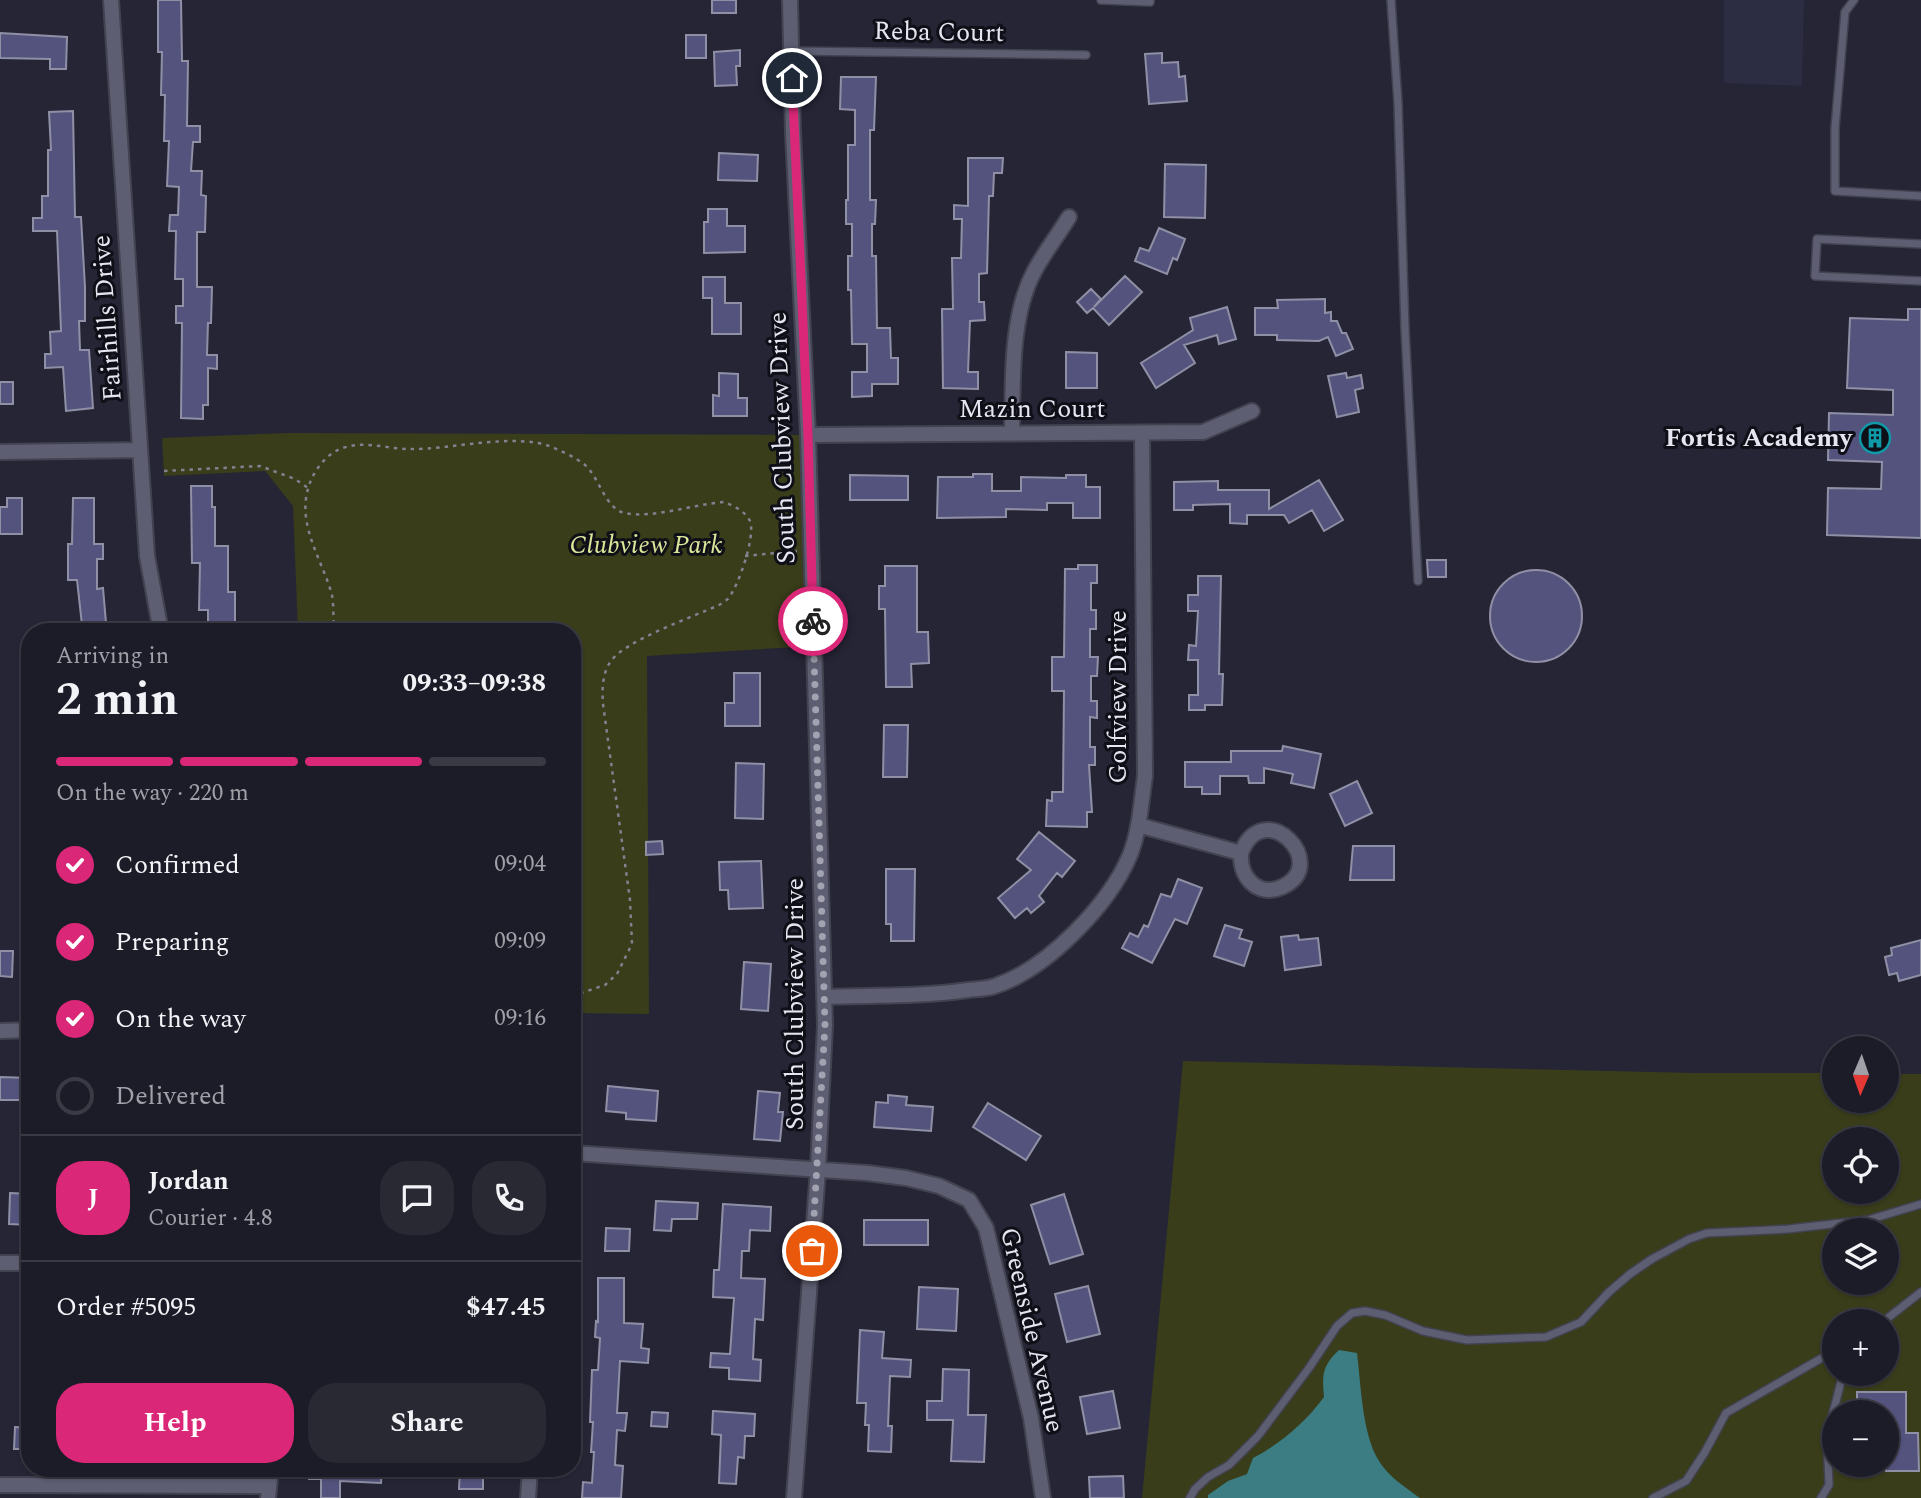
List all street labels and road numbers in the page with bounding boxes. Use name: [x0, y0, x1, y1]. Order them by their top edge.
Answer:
street label: Reba Court: [873, 11, 1005, 53]
street label: Fairhills Drive: [81, 234, 133, 402]
street label: South Clubview Drive: [758, 311, 806, 565]
street label: Mazin Court: [959, 389, 1105, 429]
street label: Golfview Drive: [1098, 610, 1138, 784]
street label: South Clubview Drive: [775, 878, 815, 1130]
street label: Greenside Avenue: [989, 1223, 1075, 1437]

